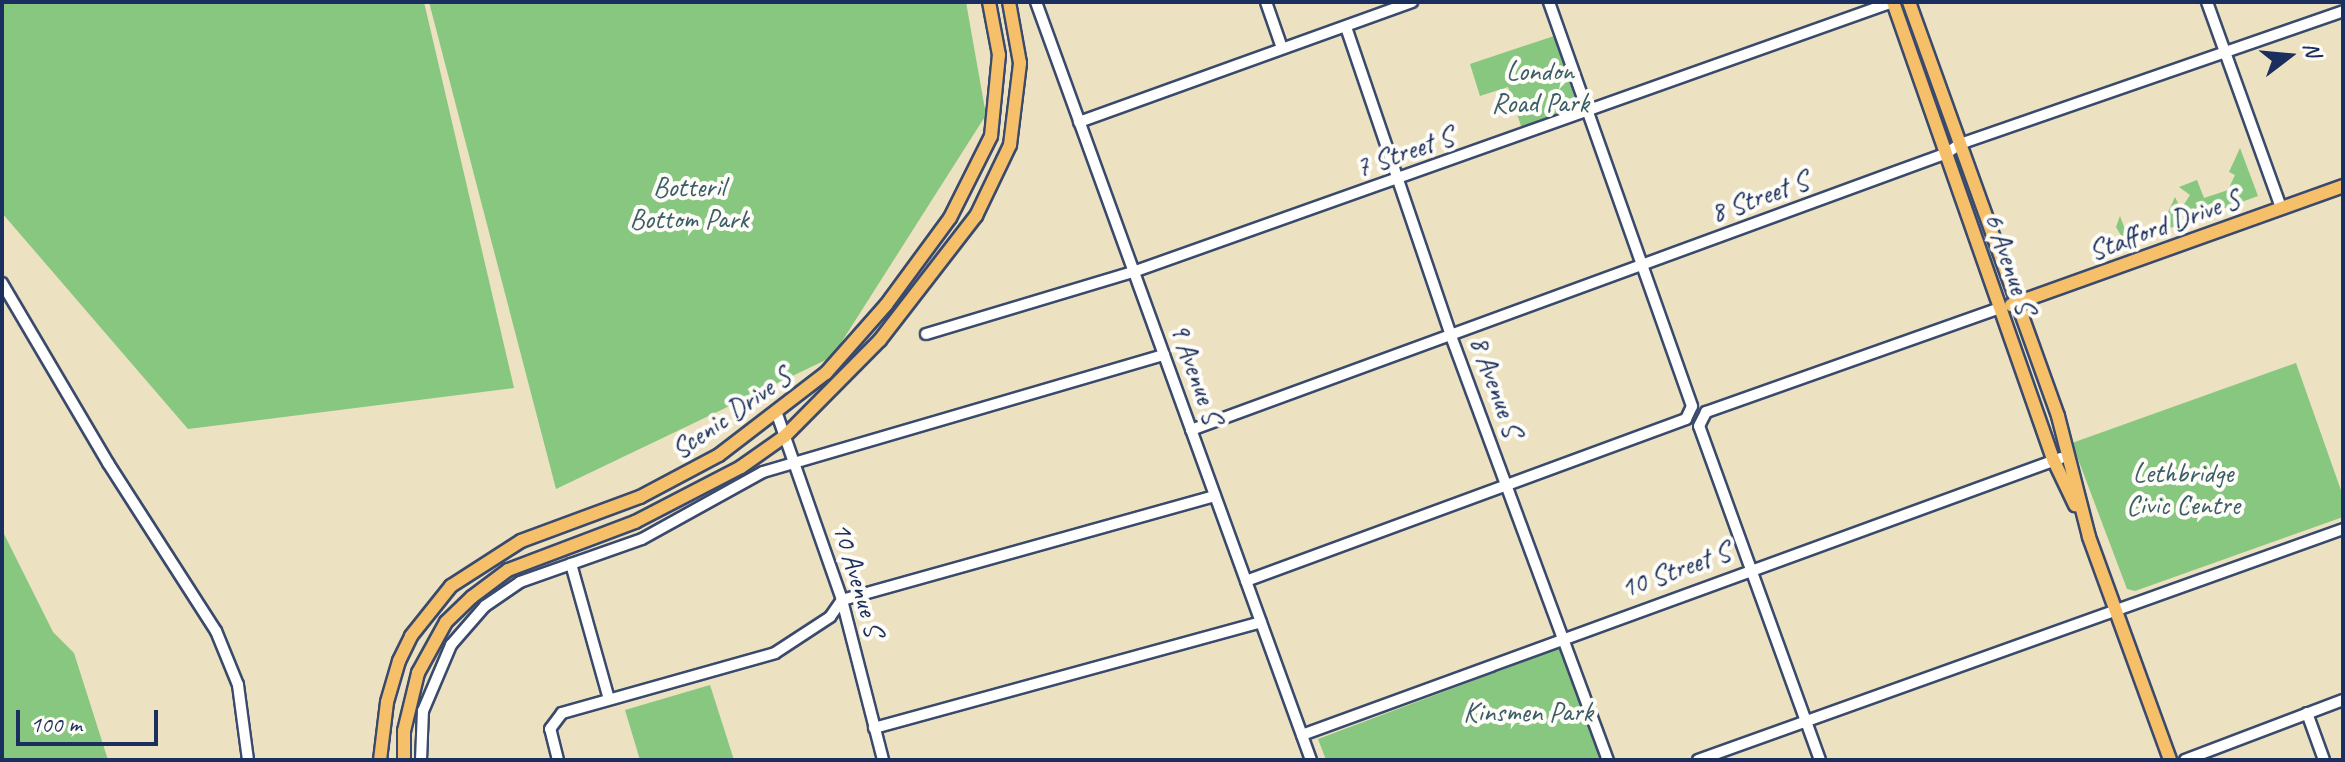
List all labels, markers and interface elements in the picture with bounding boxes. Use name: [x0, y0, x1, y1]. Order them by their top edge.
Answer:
north arrow: [2249, 16, 2329, 96]
text: N: [2297, 39, 2327, 60]
park label: London Road Park: [1491, 54, 1589, 120]
street label: 7 Street S: [1351, 120, 1457, 184]
street label: 8 Street S: [1706, 164, 1812, 230]
park label: Botteril Bottom Park: [629, 170, 749, 236]
street label: Stafford Drive S: [2084, 182, 2244, 268]
street label: 6 Avenue S: [1977, 208, 2043, 318]
street label: 9 Avenue S: [1162, 318, 1230, 428]
street label: 8 Avenue S: [1462, 331, 1530, 441]
street label: Scenic Drive S: [665, 360, 797, 466]
park label: Lethbridge Civic Centre: [2126, 456, 2240, 522]
street label: 10 Avenue S: [825, 518, 891, 640]
street label: 10 Street S: [1616, 535, 1734, 605]
scale bar: [20, 694, 162, 744]
park label: Kinsmen Park: [1463, 695, 1593, 729]
text: 100 m: [30, 709, 82, 739]

